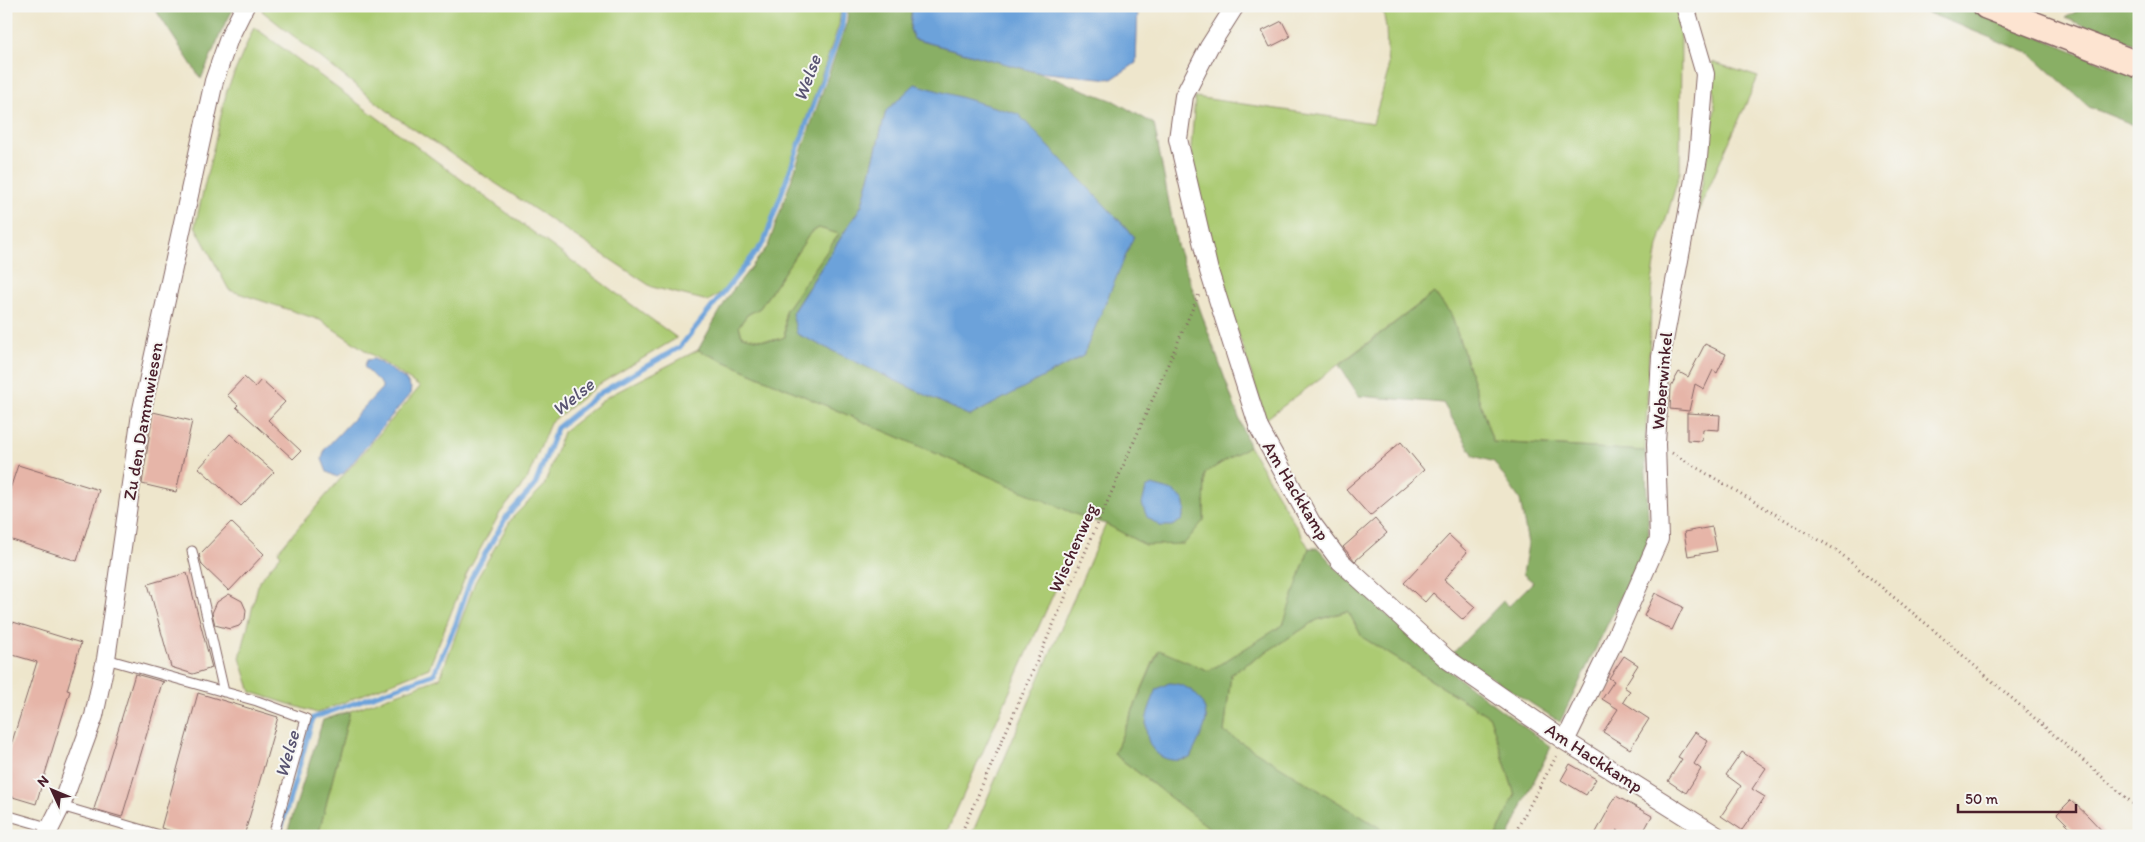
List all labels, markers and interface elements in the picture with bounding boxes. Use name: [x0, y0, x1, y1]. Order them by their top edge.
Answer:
water label: Welse: [788, 51, 826, 104]
street label: Weberwinkel: [1647, 331, 1677, 431]
street label: Zu den Dammwiesen: [118, 340, 168, 502]
water label: Welse: [547, 373, 599, 421]
street label: Am Hackkamp: [1258, 437, 1334, 545]
street label: Wischenweg: [1044, 500, 1103, 596]
street label: Am Hackkamp: [1541, 718, 1647, 798]
water label: Welse: [269, 727, 305, 780]
north arrow: [28, 764, 78, 814]
text: N: [34, 772, 52, 791]
scale bar: [1958, 782, 2075, 814]
text: 50 m: [1965, 790, 1998, 808]

